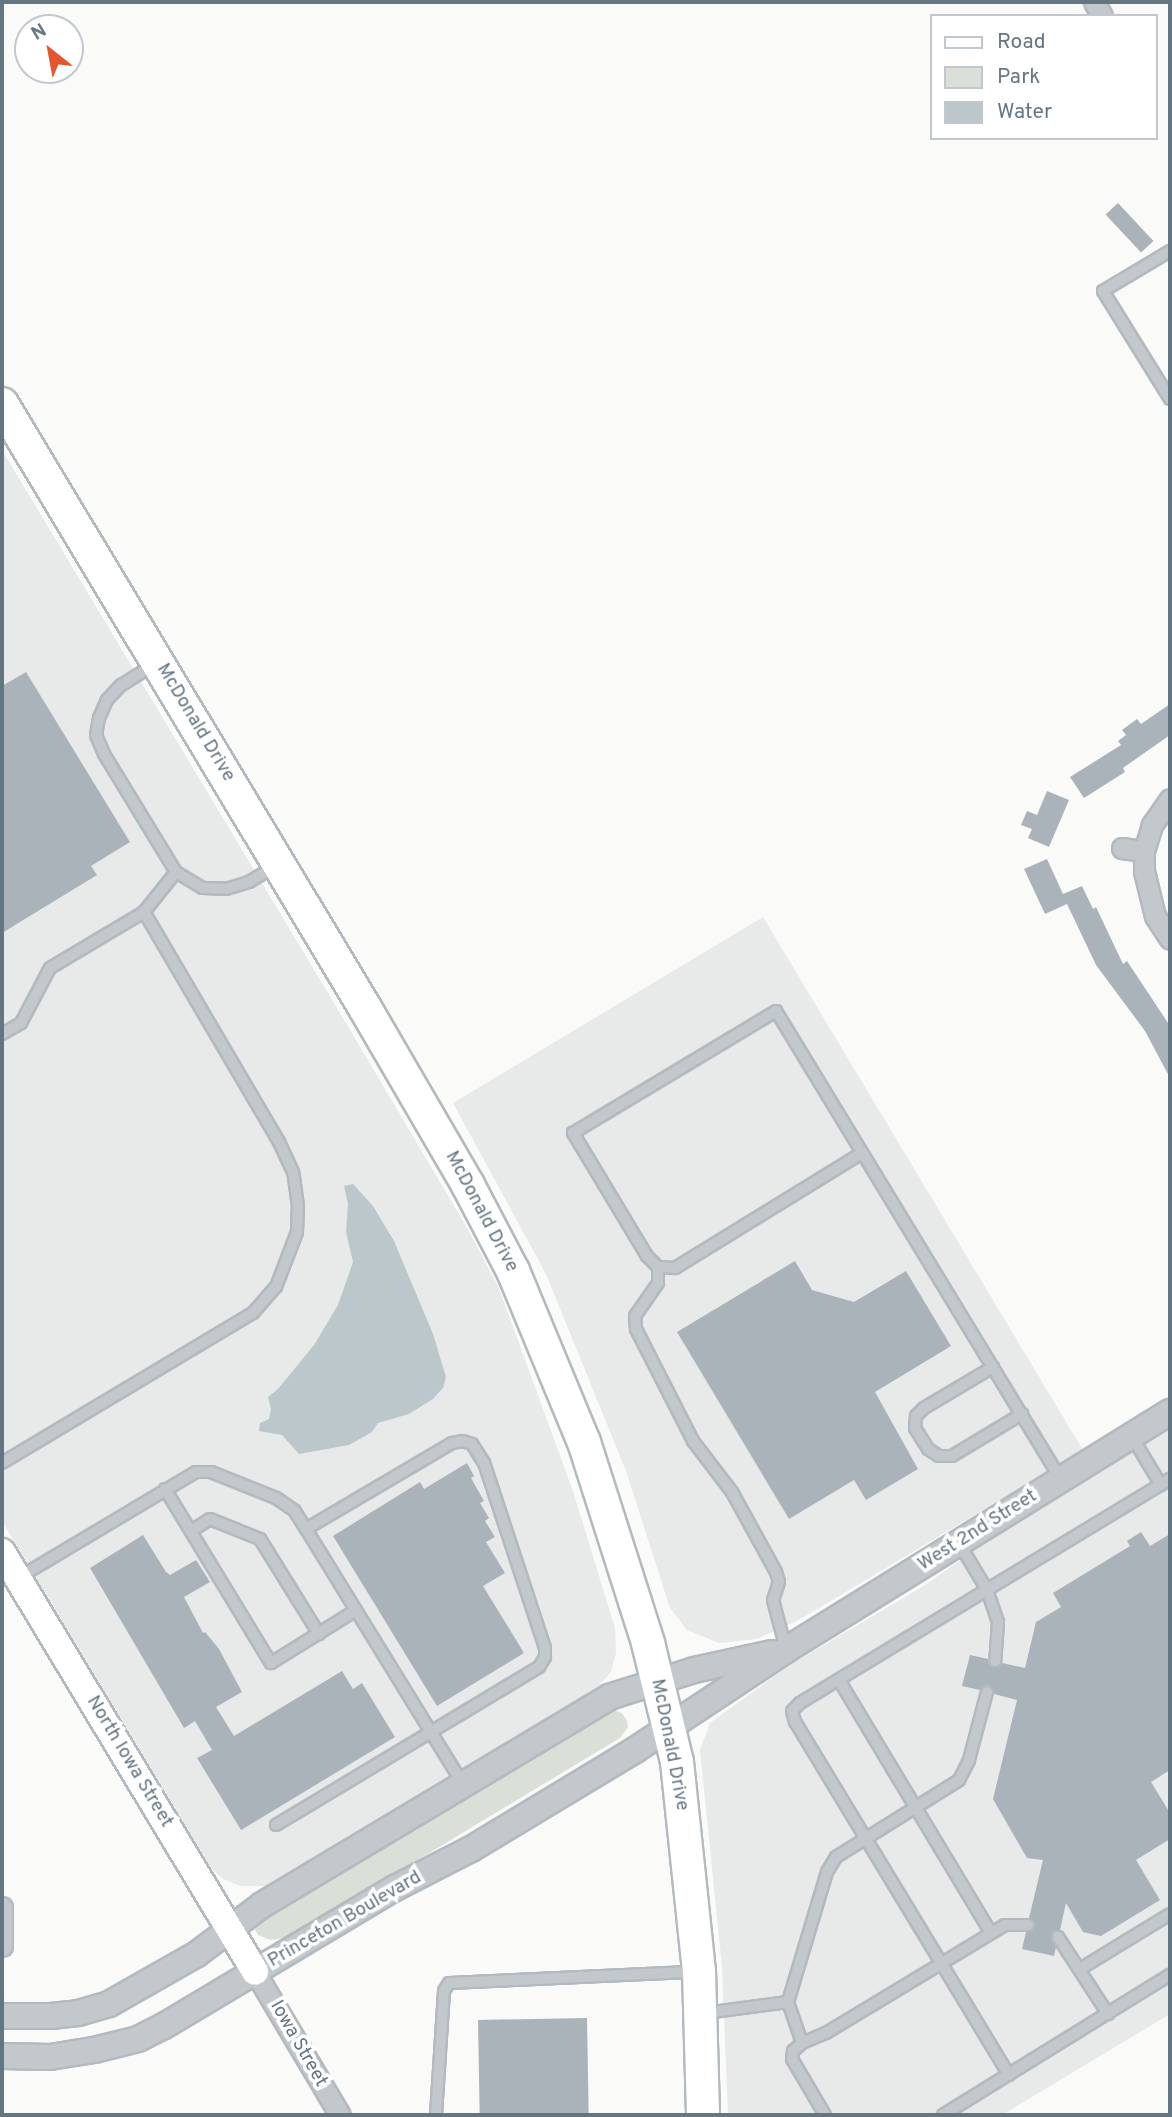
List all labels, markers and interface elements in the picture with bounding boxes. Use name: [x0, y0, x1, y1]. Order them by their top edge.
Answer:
north arrow: [14, 14, 84, 84]
legend: [930, 14, 1158, 140]
text: N: [27, 19, 51, 47]
text: Road: [997, 29, 1046, 56]
text: Park: [997, 64, 1040, 91]
text: Water: [997, 99, 1052, 126]
street label: McDonald Drive: [151, 660, 239, 786]
street label: McDonald Drive: [439, 1147, 523, 1277]
street label: West 2nd Street: [914, 1485, 1042, 1577]
street label: McDonald Drive: [645, 1677, 693, 1813]
street label: North Iowa Street: [81, 1692, 177, 1832]
street label: Princeton Boulevard: [264, 1867, 426, 1973]
street label: Iowa Street: [264, 1997, 332, 2091]

